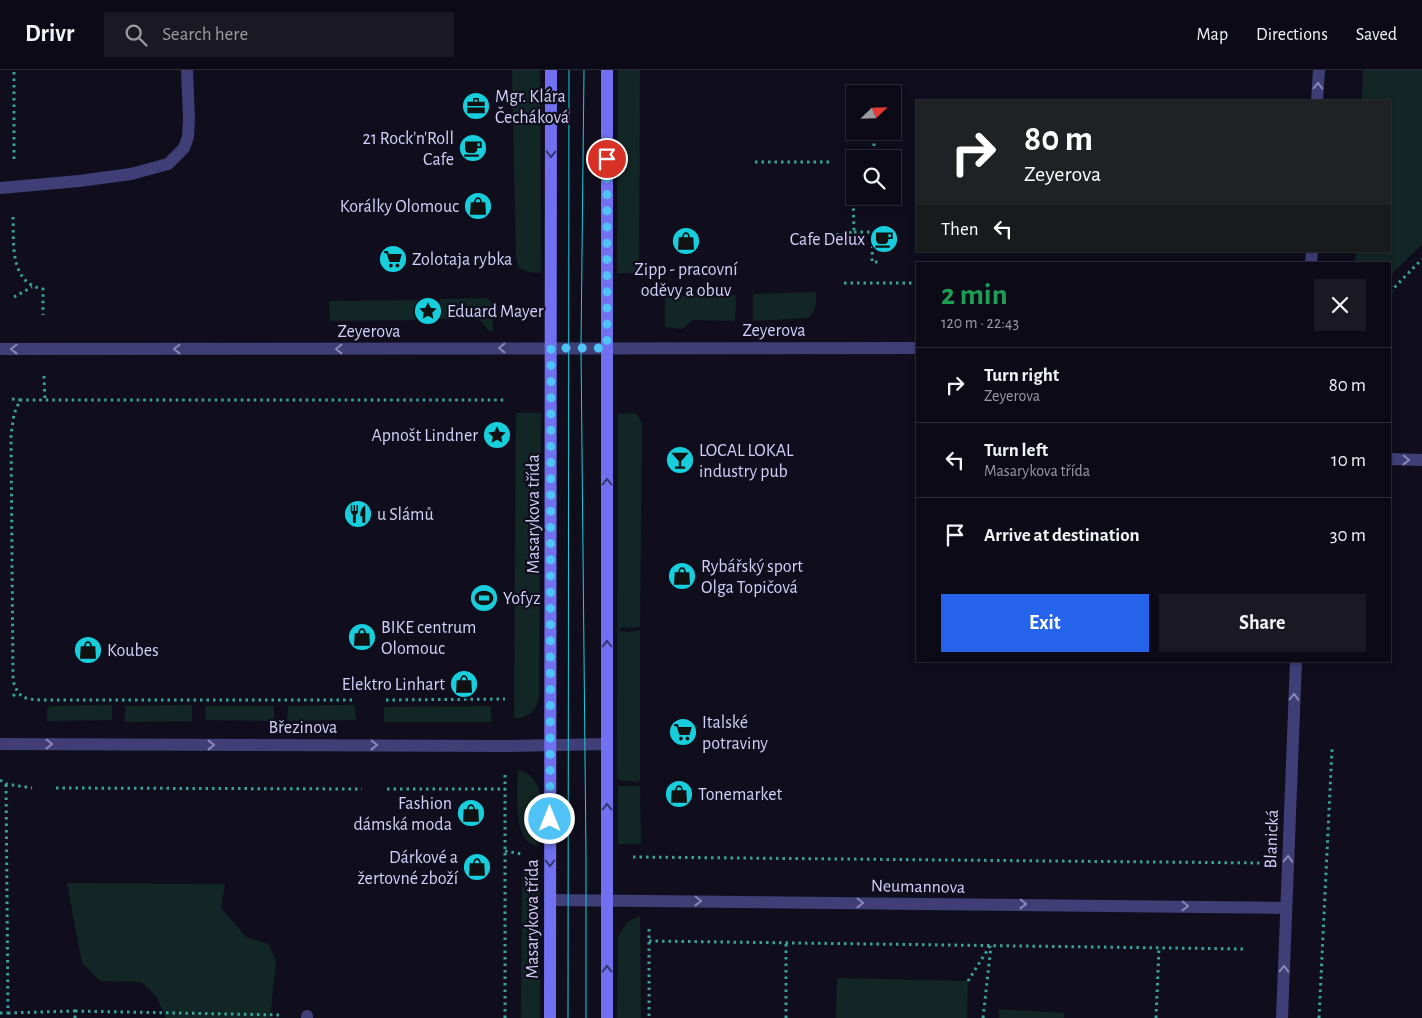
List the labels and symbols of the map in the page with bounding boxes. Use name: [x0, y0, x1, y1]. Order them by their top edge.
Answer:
one-way arrow: [1313, 81, 1323, 89]
north arrow: [846, 85, 901, 140]
place label: Mgr. Klára Čecháková: [495, 88, 569, 127]
office icon: Mgr. Klára Čecháková: [461, 91, 491, 121]
place label: 21 Rock'n'Roll Cafe: [363, 130, 454, 169]
cafe icon: 21 Rock'n'Roll Cafe: [458, 133, 488, 163]
pin: [586, 138, 628, 180]
one-way arrow: [546, 150, 556, 158]
shop icon: Korálky Olomouc: [463, 191, 493, 221]
place label: Korálky Olomouc: [340, 198, 459, 216]
cafe icon: Cafe Delux: [869, 224, 899, 254]
shop icon: Zipp - pracovní oděvy a obuv: [671, 226, 701, 256]
place label: Cafe Delux: [790, 231, 865, 249]
supermarket icon: Zolotaja rybka: [378, 244, 408, 274]
place label: Zolotaja rybka: [412, 251, 512, 269]
place label: Zipp - pracovní oděvy a obuv: [634, 261, 738, 300]
place icon: Eduard Mayer: [413, 296, 443, 326]
place label: Eduard Mayer: [447, 303, 544, 321]
street label: Zeyerova: [742, 322, 806, 340]
street label: Zeyerova: [337, 323, 401, 341]
one-way arrow: [498, 343, 506, 353]
one-way arrow: [10, 344, 18, 355]
one-way arrow: [173, 344, 180, 354]
one-way arrow: [335, 344, 343, 354]
place icon: Apnošt Lindner: [482, 420, 512, 450]
place label: Apnošt Lindner: [372, 427, 478, 445]
place label: LOCAL LOKAL industry pub: [699, 442, 794, 481]
bar icon: LOCAL LOKAL industry pub: [665, 445, 695, 475]
street label: Masarykova třída: [525, 454, 543, 574]
one-way arrow: [1402, 454, 1410, 465]
one-way arrow: [602, 478, 612, 486]
restaurant icon: u Slámů: [343, 499, 373, 529]
place label: u Slámů: [377, 506, 434, 524]
place label: Rybářský sport Olga Topičová: [701, 558, 803, 597]
shop icon: Rybářský sport Olga Topičová: [667, 561, 697, 591]
sports icon: Yofyz: [469, 583, 499, 613]
place label: Yofyz: [503, 590, 541, 608]
place label: BIKE centrum Olomouc: [381, 619, 476, 658]
shop icon: BIKE centrum Olomouc: [347, 622, 377, 652]
shop icon: Koubes: [73, 635, 103, 665]
one-way arrow: [602, 640, 612, 648]
place label: Koubes: [107, 642, 159, 660]
shop icon: Elektro Linhart: [449, 669, 479, 699]
place label: Elektro Linhart: [342, 676, 445, 694]
one-way arrow: [1289, 692, 1300, 700]
place label: Italské potraviny: [702, 714, 768, 753]
supermarket icon: Italské potraviny: [668, 717, 698, 747]
street label: Březinova: [269, 719, 337, 737]
one-way arrow: [45, 739, 53, 749]
one-way arrow: [208, 740, 215, 750]
one-way arrow: [370, 740, 378, 750]
shop icon: Tonemarket: [664, 779, 694, 809]
place label: Tonemarket: [698, 786, 782, 804]
position arrow: [523, 792, 575, 844]
place label: Fashion dámská moda: [353, 795, 452, 834]
shop icon: Fashion dámská moda: [456, 798, 486, 828]
one-way arrow: [602, 803, 612, 810]
street label: Blanická: [1262, 809, 1282, 869]
place label: Dárkové a žertovné zboží: [357, 849, 459, 888]
shop icon: Dárkové a žertovné zboží: [462, 852, 492, 882]
one-way arrow: [1283, 855, 1293, 862]
street label: Masarykova třída: [524, 859, 542, 979]
one-way arrow: [545, 860, 555, 868]
street label: Neumannova: [871, 877, 965, 897]
one-way arrow: [694, 896, 702, 906]
one-way arrow: [856, 897, 864, 908]
one-way arrow: [1019, 899, 1027, 909]
one-way arrow: [1182, 901, 1189, 911]
one-way arrow: [602, 965, 612, 973]
one-way arrow: [1279, 965, 1289, 973]

